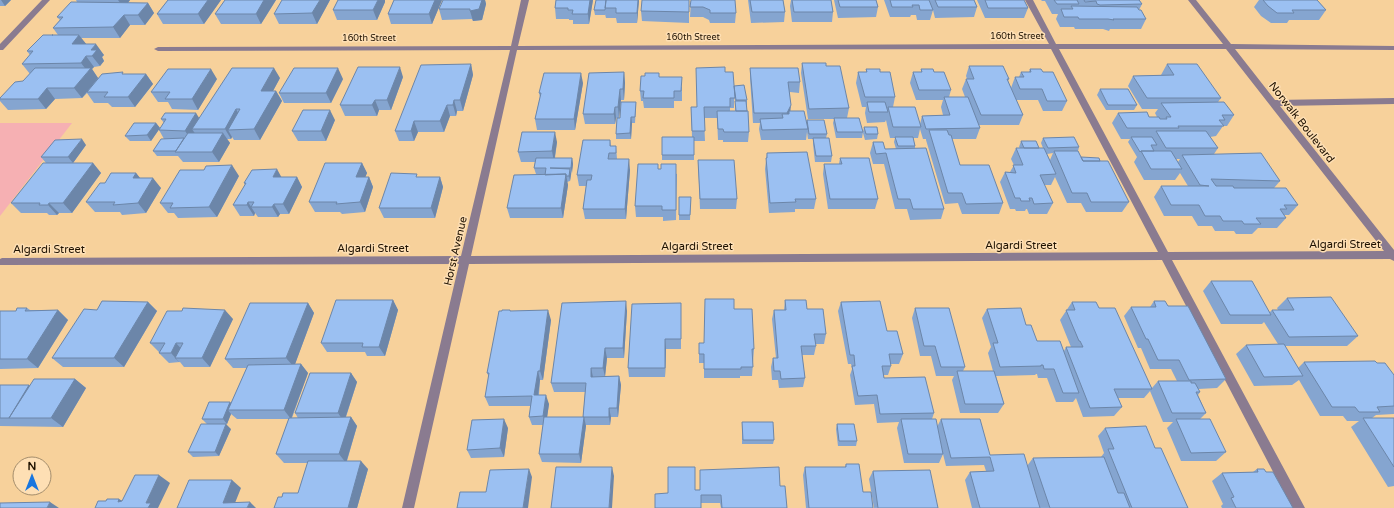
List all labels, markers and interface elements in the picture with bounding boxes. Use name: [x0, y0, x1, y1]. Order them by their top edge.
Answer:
street label: 160th Street: [990, 31, 1045, 42]
street label: 160th Street: [666, 32, 721, 43]
street label: 160th Street: [342, 33, 397, 44]
street label: Norwalk Boulevard: [1266, 79, 1337, 165]
street label: Horst Avenue: [441, 215, 470, 287]
street label: Algardi Street: [1309, 238, 1381, 251]
street label: Algardi Street: [985, 239, 1057, 252]
street label: Algardi Street: [661, 240, 733, 253]
street label: Algardi Street: [337, 242, 409, 255]
street label: Algardi Street: [13, 243, 85, 256]
north arrow: [12, 456, 52, 496]
text: N: [28, 460, 36, 473]

